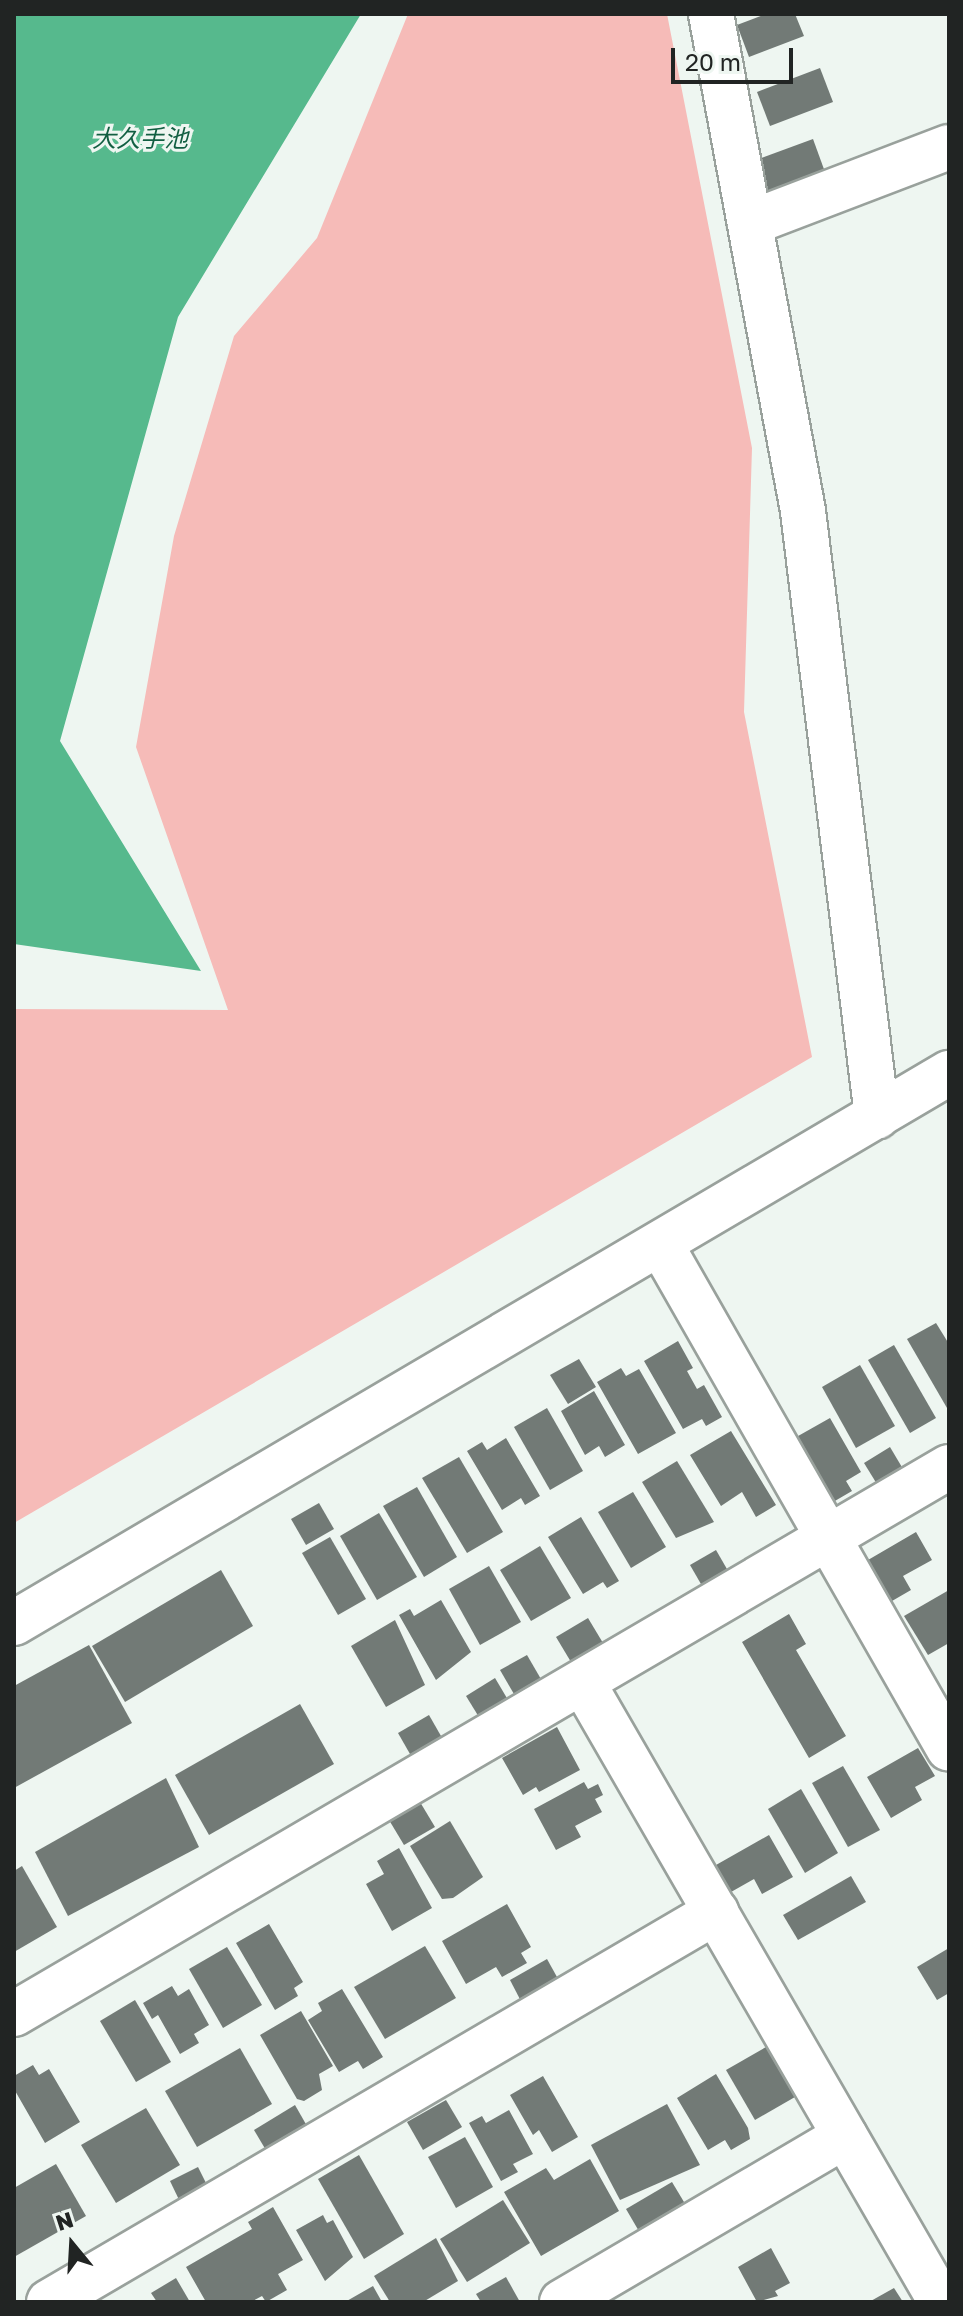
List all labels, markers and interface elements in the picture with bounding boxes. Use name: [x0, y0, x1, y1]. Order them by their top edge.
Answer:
scale bar: [675, 32, 797, 82]
text: 20 m: [685, 47, 741, 76]
water label: 大久手池: [92, 124, 188, 152]
north arrow: [32, 2204, 112, 2284]
text: N: [52, 2205, 77, 2236]

